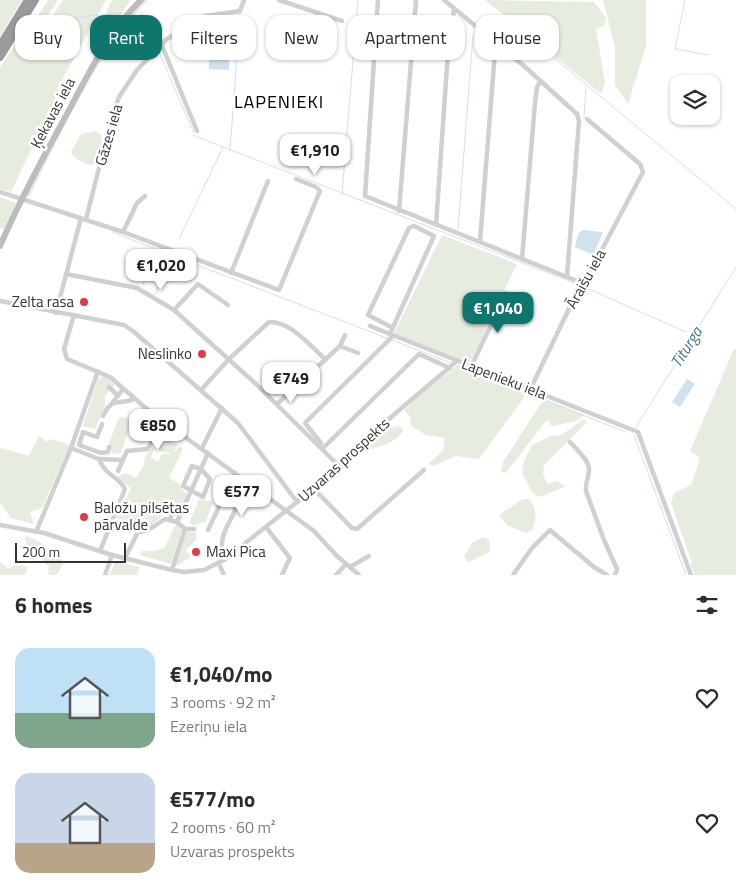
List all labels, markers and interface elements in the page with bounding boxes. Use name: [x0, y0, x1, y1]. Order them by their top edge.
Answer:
chip: Buy: [15, 15, 80, 60]
chip: Rent: [90, 15, 162, 60]
chip: Filters: [172, 15, 256, 60]
chip: New: [266, 15, 337, 60]
chip: Apartment: [347, 15, 465, 60]
chip: House: [475, 15, 559, 60]
street label: Ķekavas iela: [24, 73, 81, 152]
map controls: [670, 75, 720, 125]
button: layers: [670, 75, 720, 125]
district label: LAPENIEKI: [234, 88, 324, 115]
street label: Gāzes iela: [89, 101, 128, 168]
pin: €1,910: [274, 134, 356, 176]
text: €1,910: [290, 138, 340, 162]
street label: Āraišu iela: [560, 244, 612, 313]
pin: €1,020: [120, 248, 202, 291]
text: €1,020: [136, 253, 186, 277]
place label: Zelta rasa: [12, 290, 74, 313]
pin: €1,040: [457, 292, 539, 334]
marker: Zelta rasa: [78, 296, 90, 308]
text: €1,040: [473, 296, 523, 320]
water label: Titurga: [664, 321, 708, 372]
place label: Neslinko: [138, 342, 192, 365]
marker: Neslinko: [196, 348, 208, 360]
street label: Lapenieku iela: [458, 352, 550, 405]
pin: €749: [261, 362, 321, 404]
text: €749: [273, 366, 309, 390]
pin: €850: [128, 408, 188, 451]
street label: Uzvaras prospekts: [293, 412, 395, 507]
text: €850: [140, 413, 176, 437]
pin: €577: [212, 474, 272, 517]
text: €577: [224, 479, 260, 503]
place label: Baložu pilsētas pārvalde: [94, 496, 189, 536]
marker: Baložu pilsētas pārvalde: [78, 511, 90, 523]
scale bar: [15, 540, 126, 563]
place label: Maxi Pica: [206, 540, 266, 563]
text: 200 m: [22, 541, 60, 562]
marker: Maxi Pica: [190, 546, 202, 558]
text: 6 homes: [15, 589, 92, 621]
icon: filters: [693, 591, 721, 619]
text: €1,040/mo: [170, 658, 272, 690]
icon: home: [55, 668, 115, 728]
icon: heart: [693, 684, 721, 712]
text: 3 rooms · 92 m²: [170, 690, 275, 714]
text: Ezeriņu iela: [170, 714, 247, 738]
text: €577/mo: [170, 783, 255, 815]
icon: home: [55, 793, 115, 853]
icon: heart: [693, 809, 721, 837]
text: 2 rooms · 60 m²: [170, 815, 275, 839]
text: Uzvaras prospekts: [170, 839, 295, 863]

